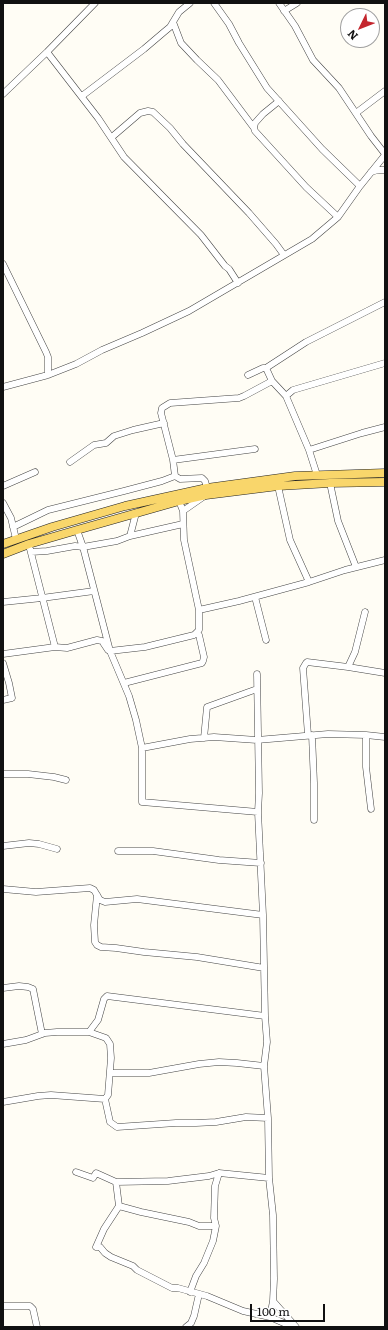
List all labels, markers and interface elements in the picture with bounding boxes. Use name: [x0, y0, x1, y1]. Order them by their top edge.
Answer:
north arrow: [340, 8, 380, 48]
text: N: [343, 27, 361, 44]
scale bar: [252, 1296, 327, 1322]
text: 100 m: [257, 1302, 290, 1320]

